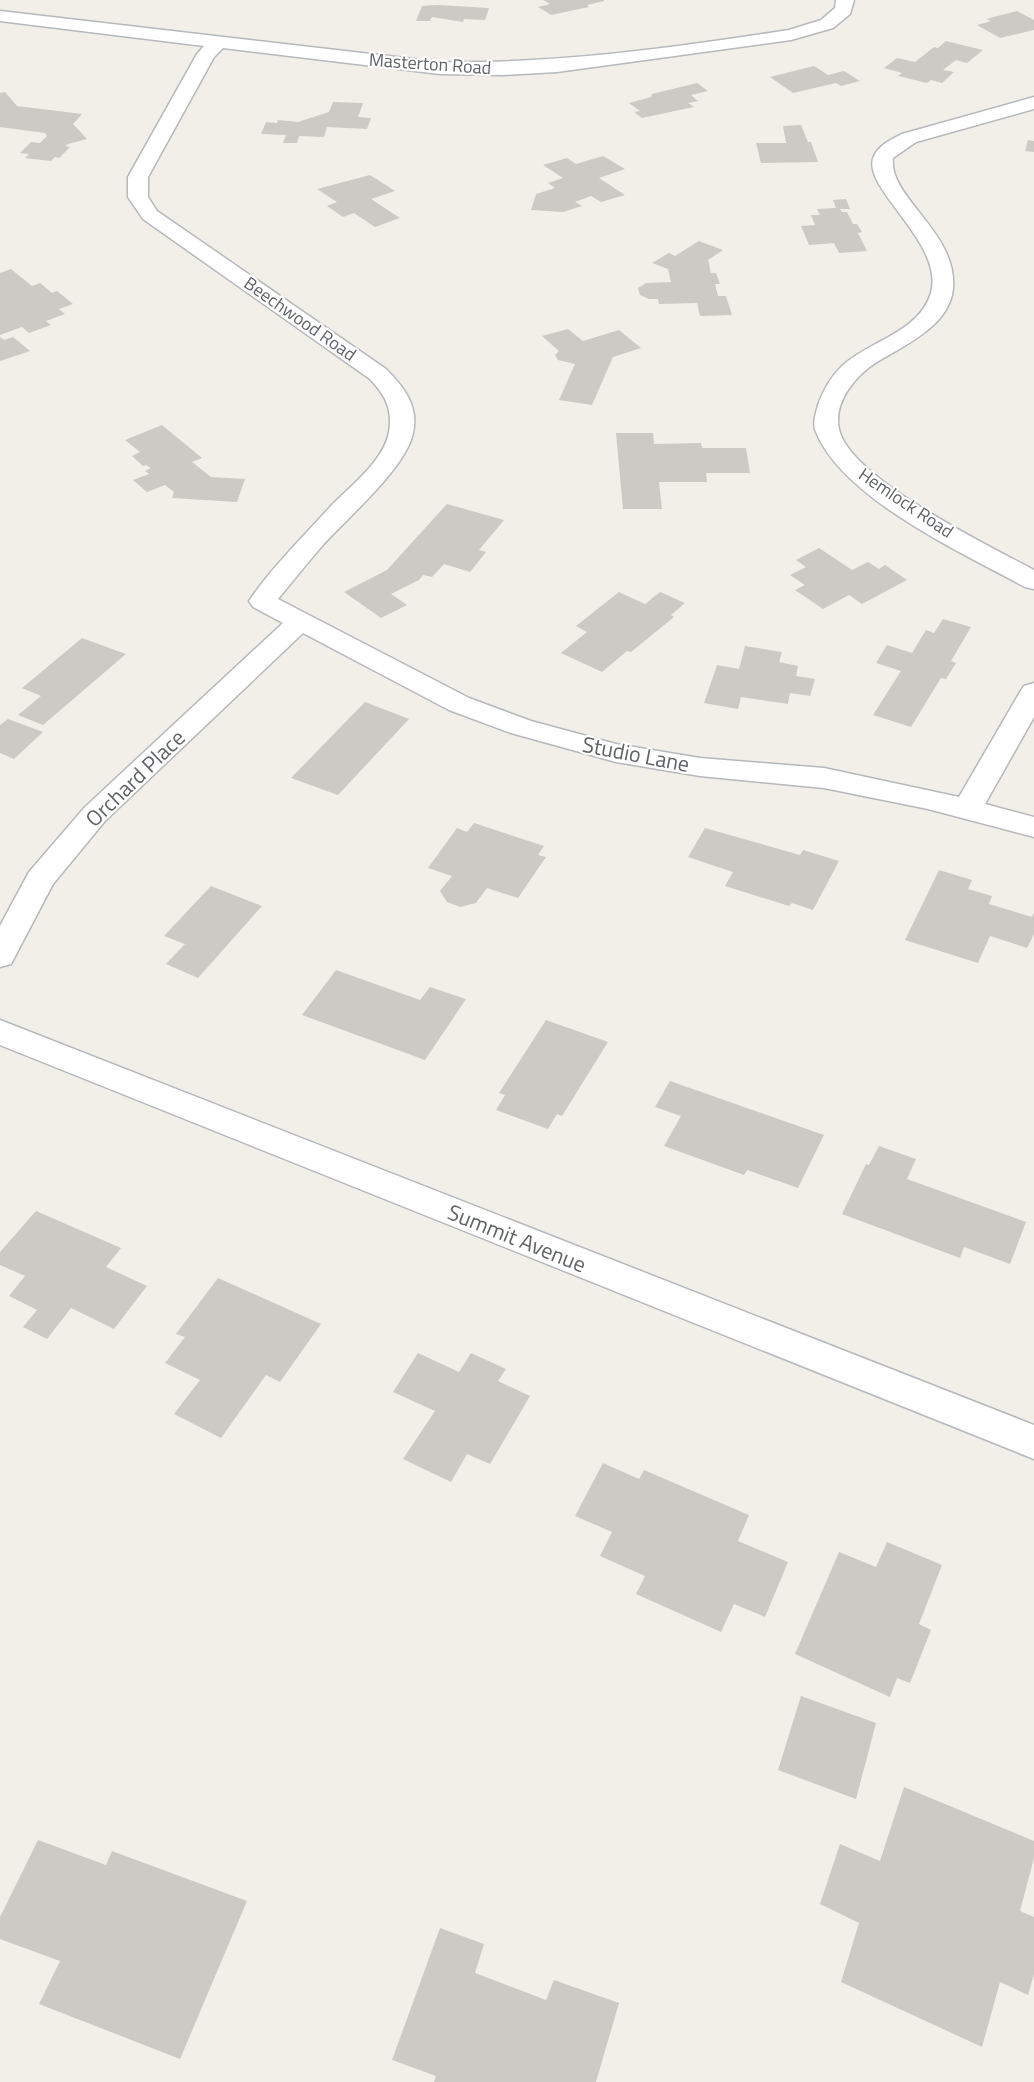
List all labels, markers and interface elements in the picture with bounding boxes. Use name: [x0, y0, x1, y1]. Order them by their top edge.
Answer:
street label: Masterton Road: [368, 46, 492, 81]
street label: Beechwood Road: [239, 270, 362, 367]
street label: Hemlock Road: [853, 461, 959, 544]
street label: Orchard Place: [77, 721, 193, 835]
street label: Studio Lane: [579, 727, 693, 781]
street label: Summit Avenue: [443, 1195, 591, 1281]

